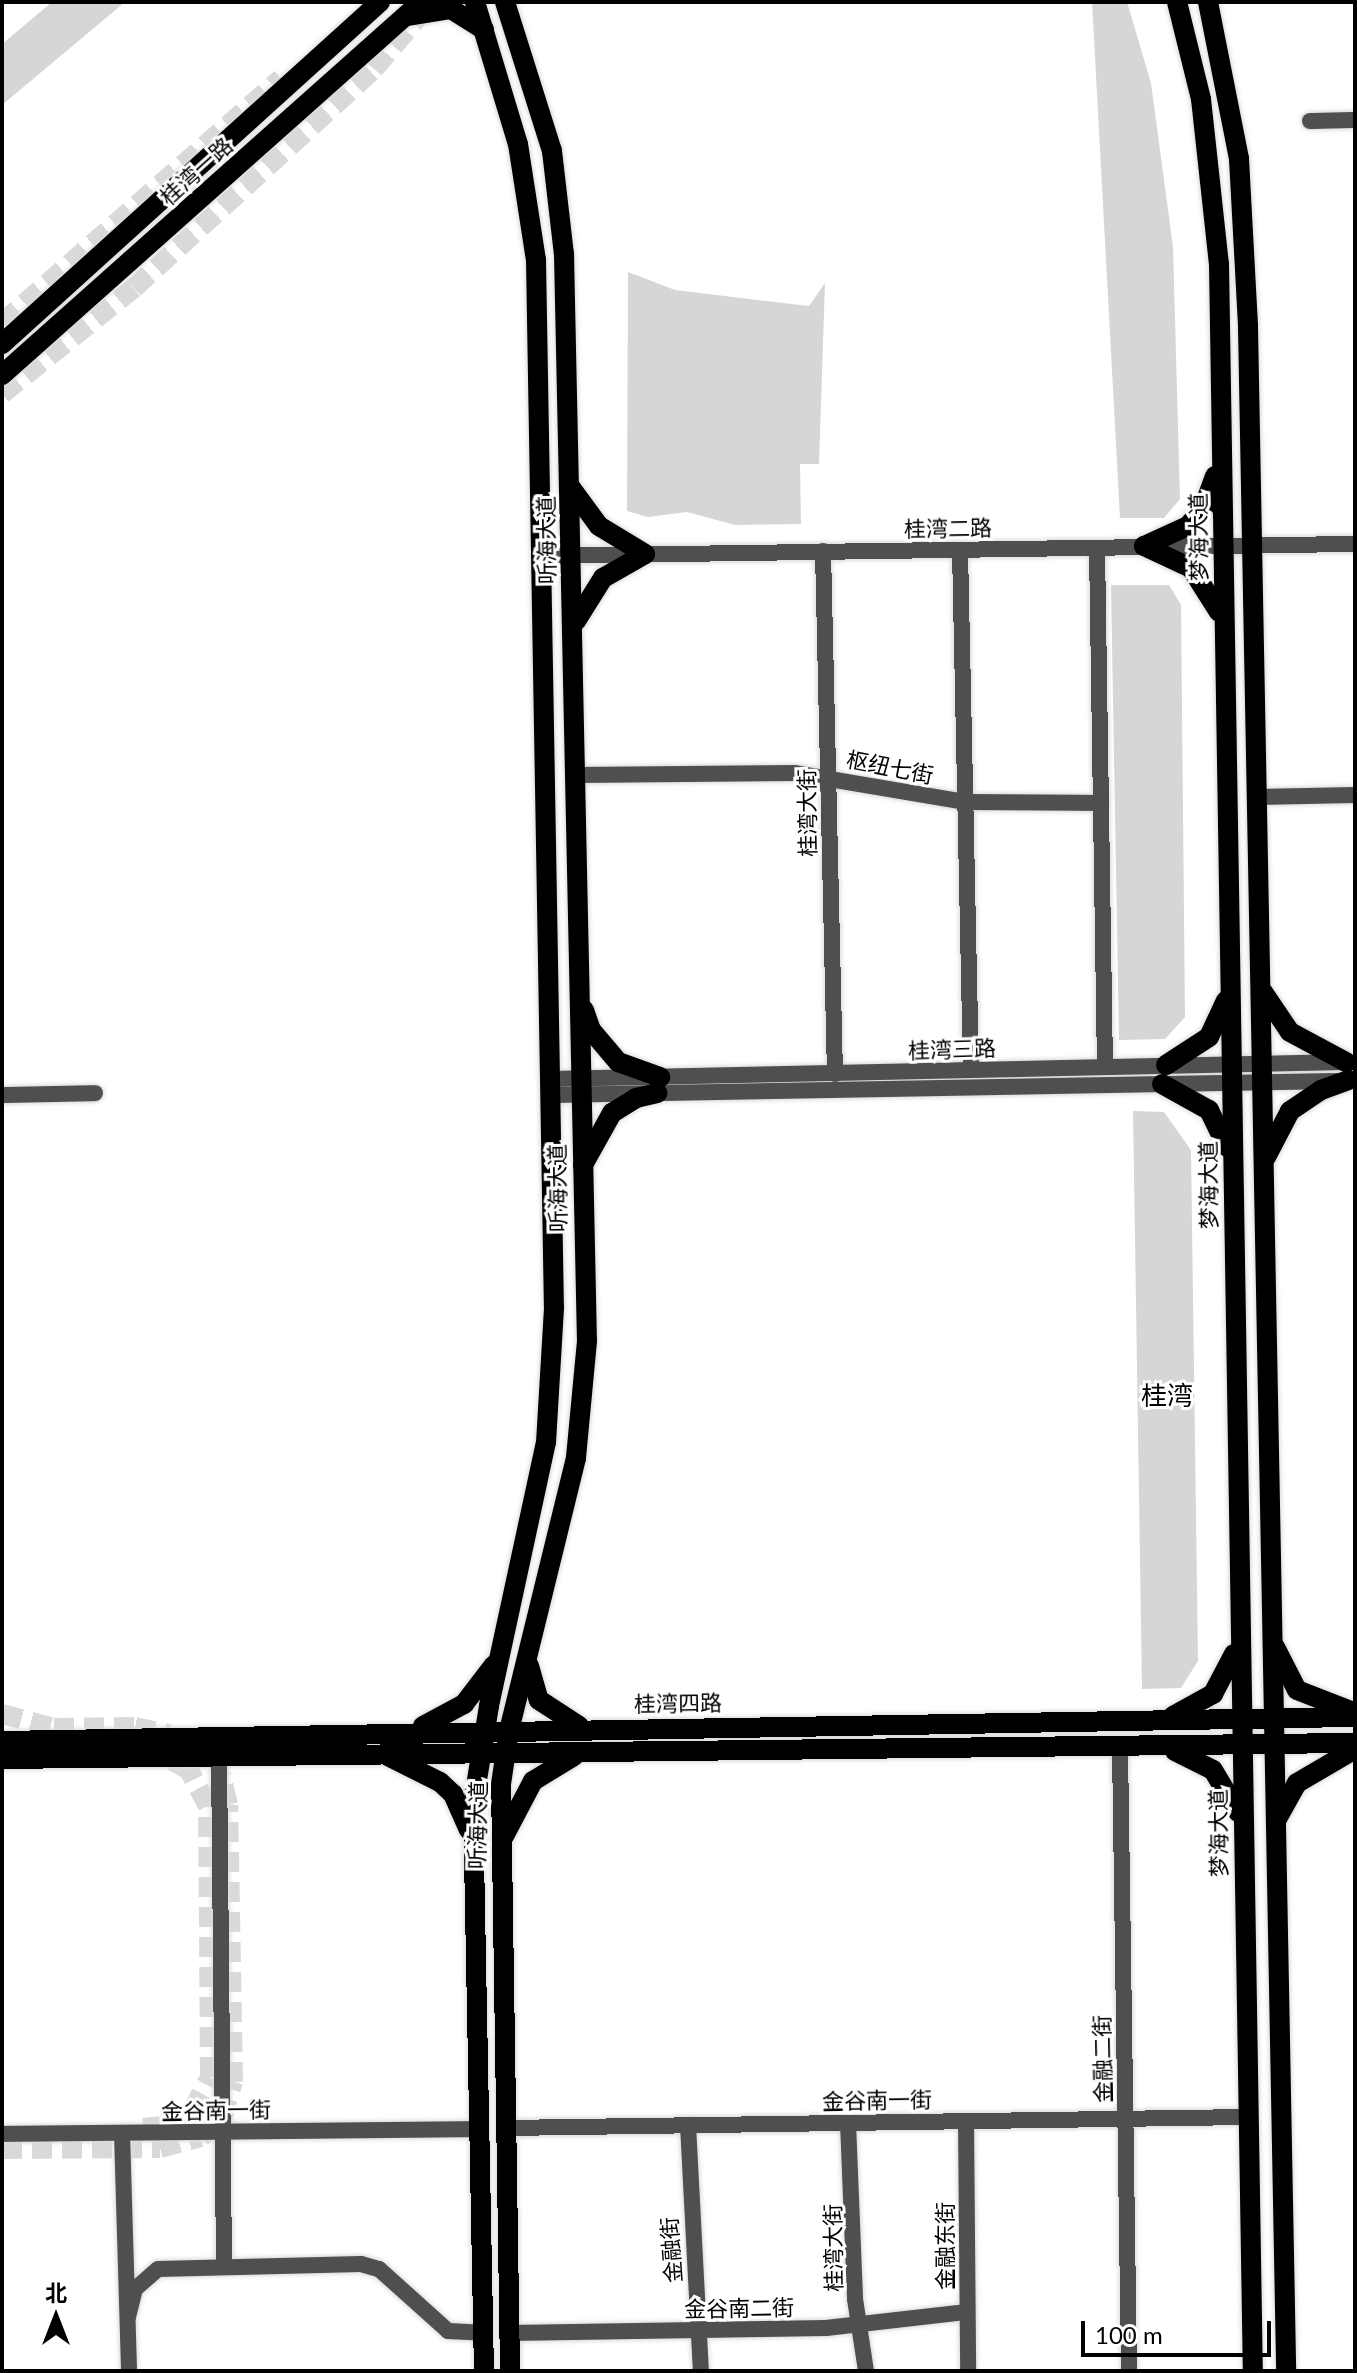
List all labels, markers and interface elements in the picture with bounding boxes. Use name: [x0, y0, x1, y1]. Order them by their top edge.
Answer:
street label: 桂湾一路: [154, 132, 238, 210]
street label: 梦海大道: [1184, 493, 1212, 581]
street label: 听海大道: [532, 496, 560, 584]
street label: 桂湾二路: [904, 514, 992, 542]
street label: 枢纽七街: [844, 746, 936, 788]
street label: 桂湾大街: [793, 769, 821, 857]
street label: 桂湾三路: [908, 1034, 996, 1064]
street label: 梦海大道: [1194, 1141, 1222, 1229]
street label: 听海大道: [543, 1144, 571, 1232]
district label: 桂湾: [1141, 1380, 1193, 1412]
street label: 桂湾四路: [634, 1689, 722, 1717]
street label: 听海大道: [463, 1781, 491, 1869]
street label: 梦海大道: [1204, 1789, 1232, 1877]
street label: 金融二街: [1088, 2015, 1116, 2103]
street label: 金谷南一街: [822, 2086, 932, 2114]
street label: 金谷南一街: [161, 2096, 271, 2124]
street label: 金融东街: [932, 2202, 958, 2290]
street label: 桂湾大街: [819, 2204, 847, 2292]
street label: 金融街: [656, 2216, 686, 2284]
north arrow: [16, 2277, 96, 2357]
text: 北: [45, 2279, 67, 2306]
street label: 金谷南二街: [684, 2294, 794, 2322]
scale bar: [1085, 2305, 1275, 2355]
text: 100 m: [1095, 2320, 1163, 2349]

